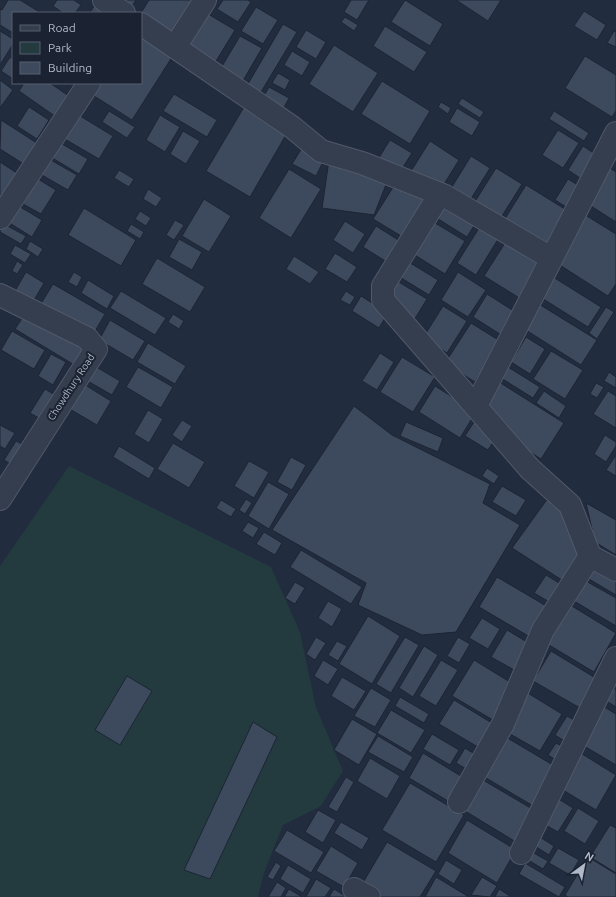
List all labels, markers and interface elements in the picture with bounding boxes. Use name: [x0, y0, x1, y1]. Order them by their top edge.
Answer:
legend: [12, 12, 142, 84]
text: Road: [48, 21, 76, 34]
text: Park: [48, 41, 72, 54]
text: Building: [48, 61, 92, 74]
street label: Chowdhury Road: [45, 352, 97, 422]
north arrow: [564, 845, 604, 885]
text: N: [583, 849, 596, 864]

